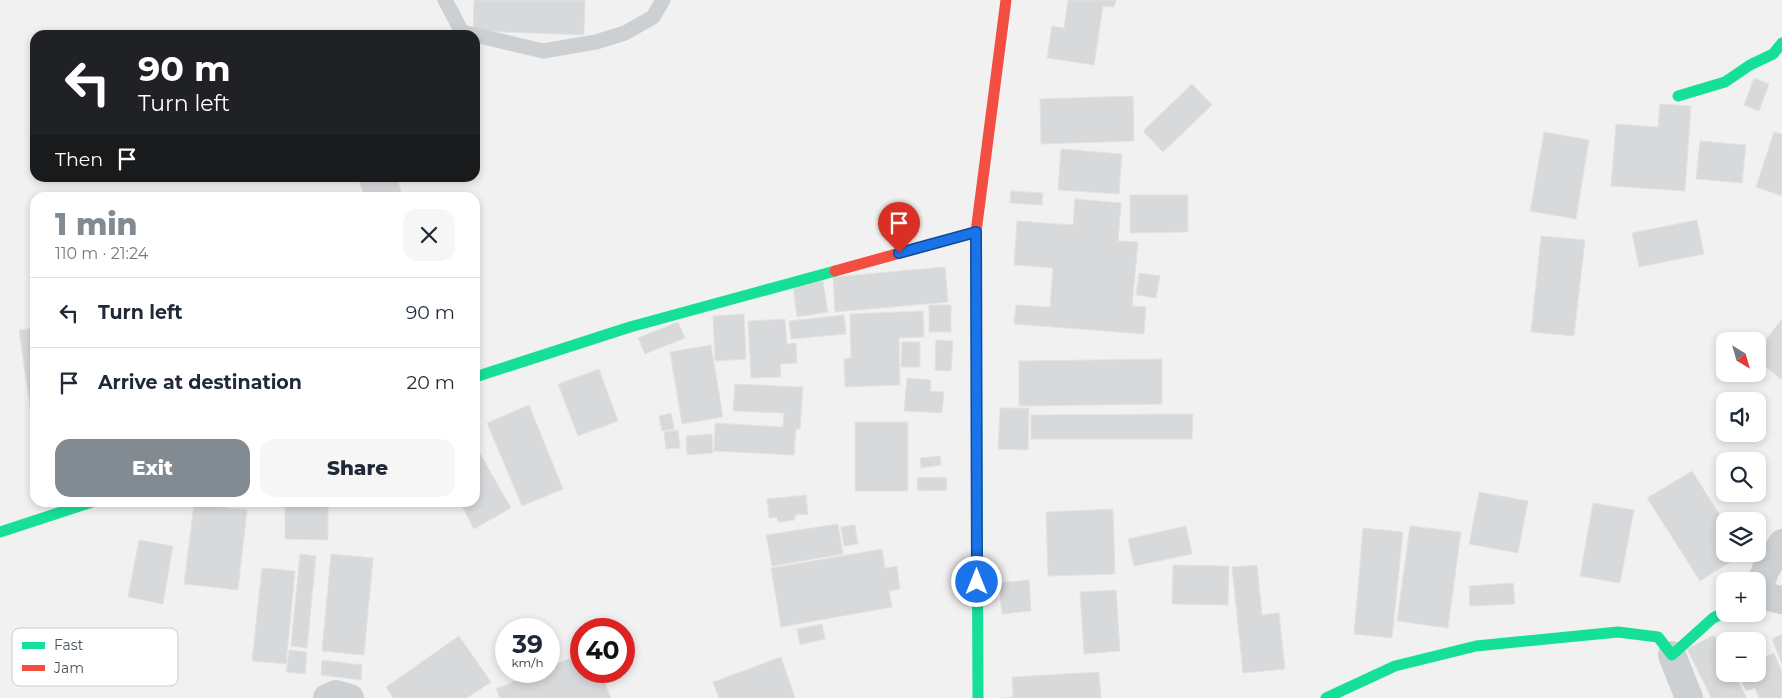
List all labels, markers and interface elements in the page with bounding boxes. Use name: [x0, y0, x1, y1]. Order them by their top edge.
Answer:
text: 90 m: [138, 47, 231, 90]
icon: left: [55, 50, 120, 115]
text: Turn left: [138, 90, 230, 117]
icon: arrive: [113, 145, 141, 173]
text: Then: [55, 148, 103, 171]
pin: [878, 202, 920, 253]
text: 1 min: [55, 206, 138, 243]
button: close: [403, 209, 455, 261]
icon: arrive: [885, 209, 913, 237]
text: 110 m · 21:24: [55, 244, 148, 263]
icon: left: [55, 299, 83, 327]
text: Turn left: [98, 301, 183, 324]
text: 90 m: [406, 301, 455, 324]
north arrow: [1716, 332, 1766, 382]
map controls: [1716, 332, 1766, 682]
icon: arrive: [55, 369, 83, 397]
text: Arrive at destination: [98, 371, 302, 394]
text: 20 m: [407, 371, 455, 394]
button: sound: [1716, 392, 1766, 442]
button: Exit: [55, 439, 250, 497]
button: Share: [260, 439, 455, 497]
button: search: [1716, 452, 1766, 502]
button: layers: [1716, 512, 1766, 562]
position arrow: [950, 555, 1002, 607]
button: +: [1716, 572, 1766, 622]
speed limit sign: 40: [570, 618, 635, 683]
legend: [12, 628, 178, 686]
text: 39: [512, 629, 543, 659]
button: −: [1716, 632, 1766, 682]
text: Fast: [54, 636, 84, 654]
text: km/h: [511, 655, 544, 670]
text: Jam: [53, 659, 84, 677]

